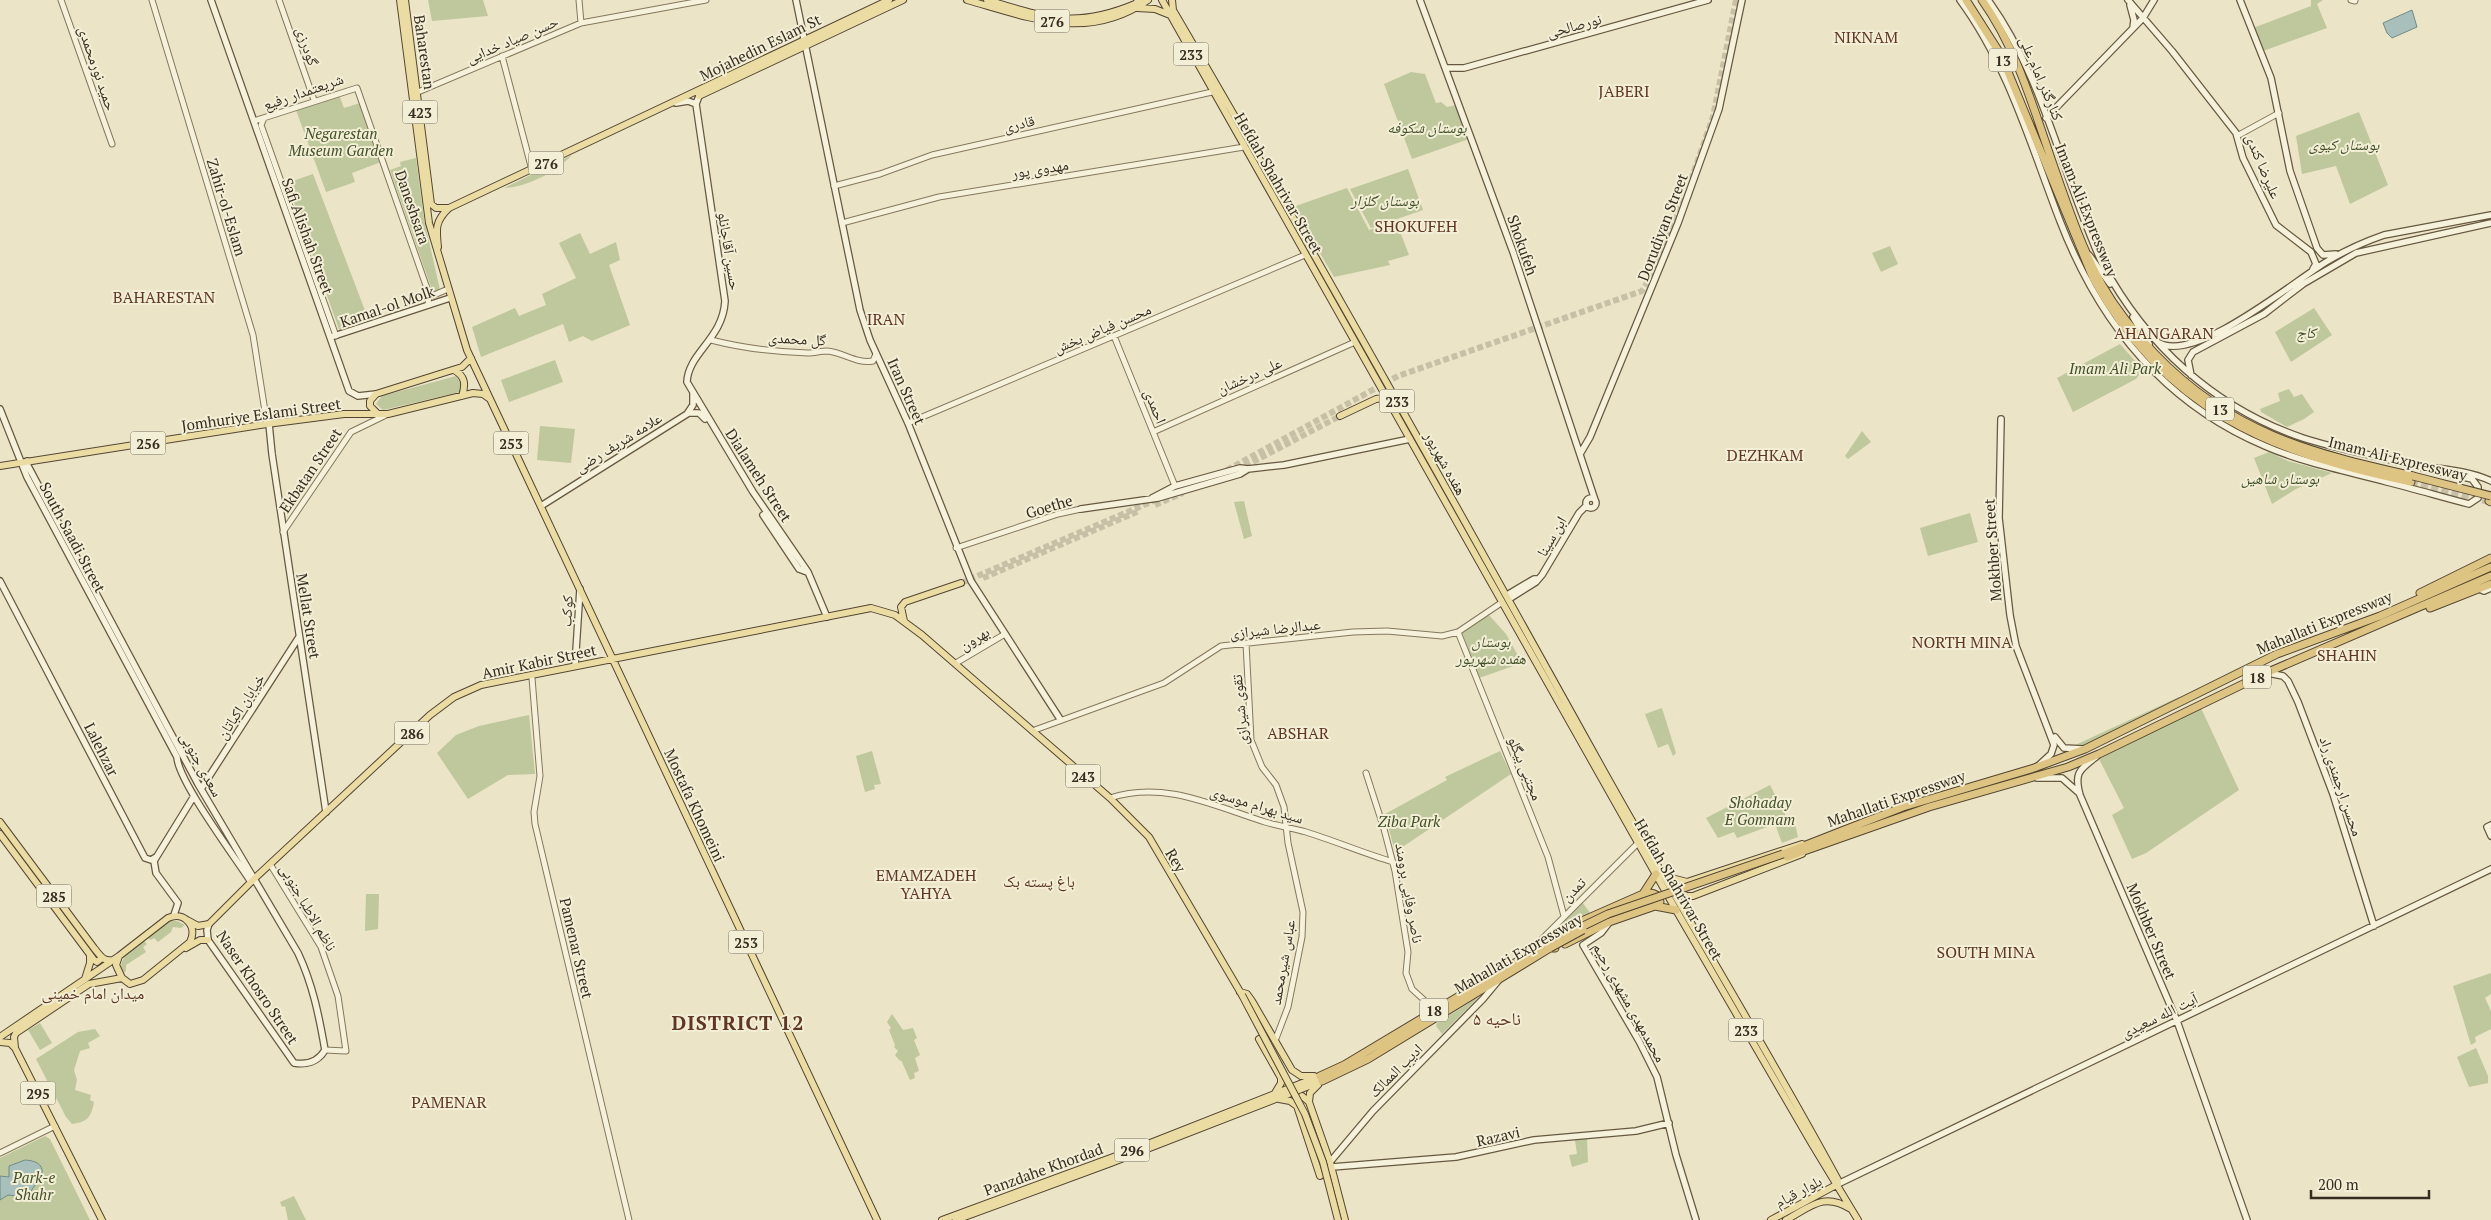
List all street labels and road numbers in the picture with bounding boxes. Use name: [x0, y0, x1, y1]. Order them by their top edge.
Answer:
street label: نورصالحی: [1544, 8, 1604, 43]
street label: Mojahedin Eslam St: [696, 9, 824, 85]
street label: حسن صیاد خدایی: [463, 10, 562, 68]
road number: 276: [1034, 10, 1070, 32]
street label: Baharestan: [410, 13, 440, 91]
street label: حمید نورمحمدی: [73, 23, 122, 114]
street label: گودرزی: [291, 24, 324, 69]
street label: کنارگذر امام علی: [2014, 33, 2069, 124]
road number: 233: [1174, 42, 1208, 66]
road number: 13: [1989, 48, 2017, 72]
street label: شریعتمدار رفیع: [260, 68, 346, 115]
road number: 423: [402, 100, 438, 124]
street label: Hefdah Shahrivar Street: [1230, 109, 1328, 258]
street label: قادرى: [1001, 110, 1037, 137]
street label: علیرضا کندی: [2240, 130, 2287, 202]
street label: Imam Ali Expressway: [2051, 140, 2123, 280]
road number: 276: [528, 152, 564, 174]
street label: مهدوی پور: [1009, 154, 1070, 184]
street label: Zahir-ol-Eslam: [203, 156, 251, 258]
street label: Daneshsara: [391, 167, 435, 247]
street label: Dorudiyan Street: [1632, 170, 1692, 284]
street label: Safi Alishah Street: [278, 175, 339, 297]
street label: حسین آقاجانلو: [713, 210, 746, 292]
street label: Shokufeh: [1503, 212, 1543, 278]
street label: Kamal-ol Molk: [337, 280, 437, 332]
street label: محسن فیاض بخش: [1050, 298, 1154, 358]
street label: گل محمدی: [767, 326, 827, 351]
street label: علی درخشان: [1213, 352, 1285, 399]
street label: Iran Street: [883, 354, 931, 428]
street label: احمدی: [1139, 386, 1172, 427]
road number: 233: [1380, 390, 1414, 412]
street label: Jomhuriye Eslami Street: [180, 393, 343, 435]
road number: 13: [2206, 398, 2234, 420]
street label: علامه شریف رضی: [571, 407, 666, 478]
street label: Ekbatan Street: [274, 423, 346, 516]
street label: Dialameh Street: [721, 424, 797, 526]
street label: هفده شهریور: [1420, 427, 1472, 498]
street label: Imam Ali Expressway: [2326, 431, 2470, 485]
road number: 256: [130, 432, 166, 454]
road number: 253: [494, 432, 528, 454]
street label: South Saadi Street: [35, 478, 111, 596]
street label: Goethe: [1023, 489, 1075, 523]
street label: Mokhber Street: [1978, 498, 2006, 602]
street label: ابن سینا: [1531, 512, 1571, 560]
street label: Mellat Street: [292, 572, 326, 661]
street label: Mahallati Expressway: [2253, 585, 2395, 658]
street label: کوکب: [555, 595, 577, 627]
street label: عبدالرضا شیرازی: [1229, 613, 1322, 644]
street label: بهرون: [955, 621, 993, 656]
street label: Amir Kabir Street: [480, 639, 598, 683]
road number: 18: [2243, 666, 2271, 689]
street label: خیابان اکباتان: [211, 669, 270, 743]
street label: تقوی شیرازی: [1226, 673, 1253, 746]
street label: Lalehzar: [80, 719, 124, 779]
road number: 286: [394, 721, 430, 744]
street label: سعدی جنوبی: [175, 728, 228, 801]
street label: مجتبی بیگلو: [1503, 733, 1548, 804]
street label: محسن ارجمندی راد: [2315, 733, 2368, 839]
street label: Mostafa Khomeini: [660, 745, 730, 865]
road number: 243: [1066, 764, 1100, 788]
street label: Mahallati Expressway: [1824, 765, 1968, 831]
street label: سید بهرام موسوی: [1208, 780, 1306, 829]
street label: Hefdah Shahrivar Street: [1630, 815, 1728, 964]
street label: ناصر وفایی برومند: [1390, 841, 1429, 945]
street label: Rey: [1161, 845, 1191, 876]
street label: ناظم الاطبا جنوبی: [275, 860, 342, 955]
street label: تمدن: [1556, 872, 1591, 906]
street label: Mokhber Street: [2123, 880, 2181, 983]
road number: 285: [36, 884, 72, 908]
street label: Pamenar Street: [556, 896, 598, 1001]
street label: Mahallati Expressway: [1450, 908, 1586, 998]
street label: عباس شیرمحمد: [1265, 917, 1300, 1006]
street label: Naser Khosro Street: [213, 926, 304, 1048]
road number: 253: [728, 930, 764, 954]
street label: محمدمهدی مشهدی رحیم: [1588, 939, 1671, 1066]
street label: آیت الله سعیدی: [2117, 987, 2202, 1043]
road number: 18: [1420, 998, 1448, 1022]
road number: 233: [1728, 1018, 1764, 1042]
street label: ادیب الممالک: [1364, 1039, 1426, 1101]
road number: 295: [20, 1082, 56, 1104]
street label: Razavi: [1474, 1121, 1522, 1151]
street label: Panzdahe Khordad: [981, 1138, 1105, 1200]
road number: 296: [1114, 1138, 1150, 1162]
street label: بلوار قیام: [1771, 1170, 1826, 1213]

